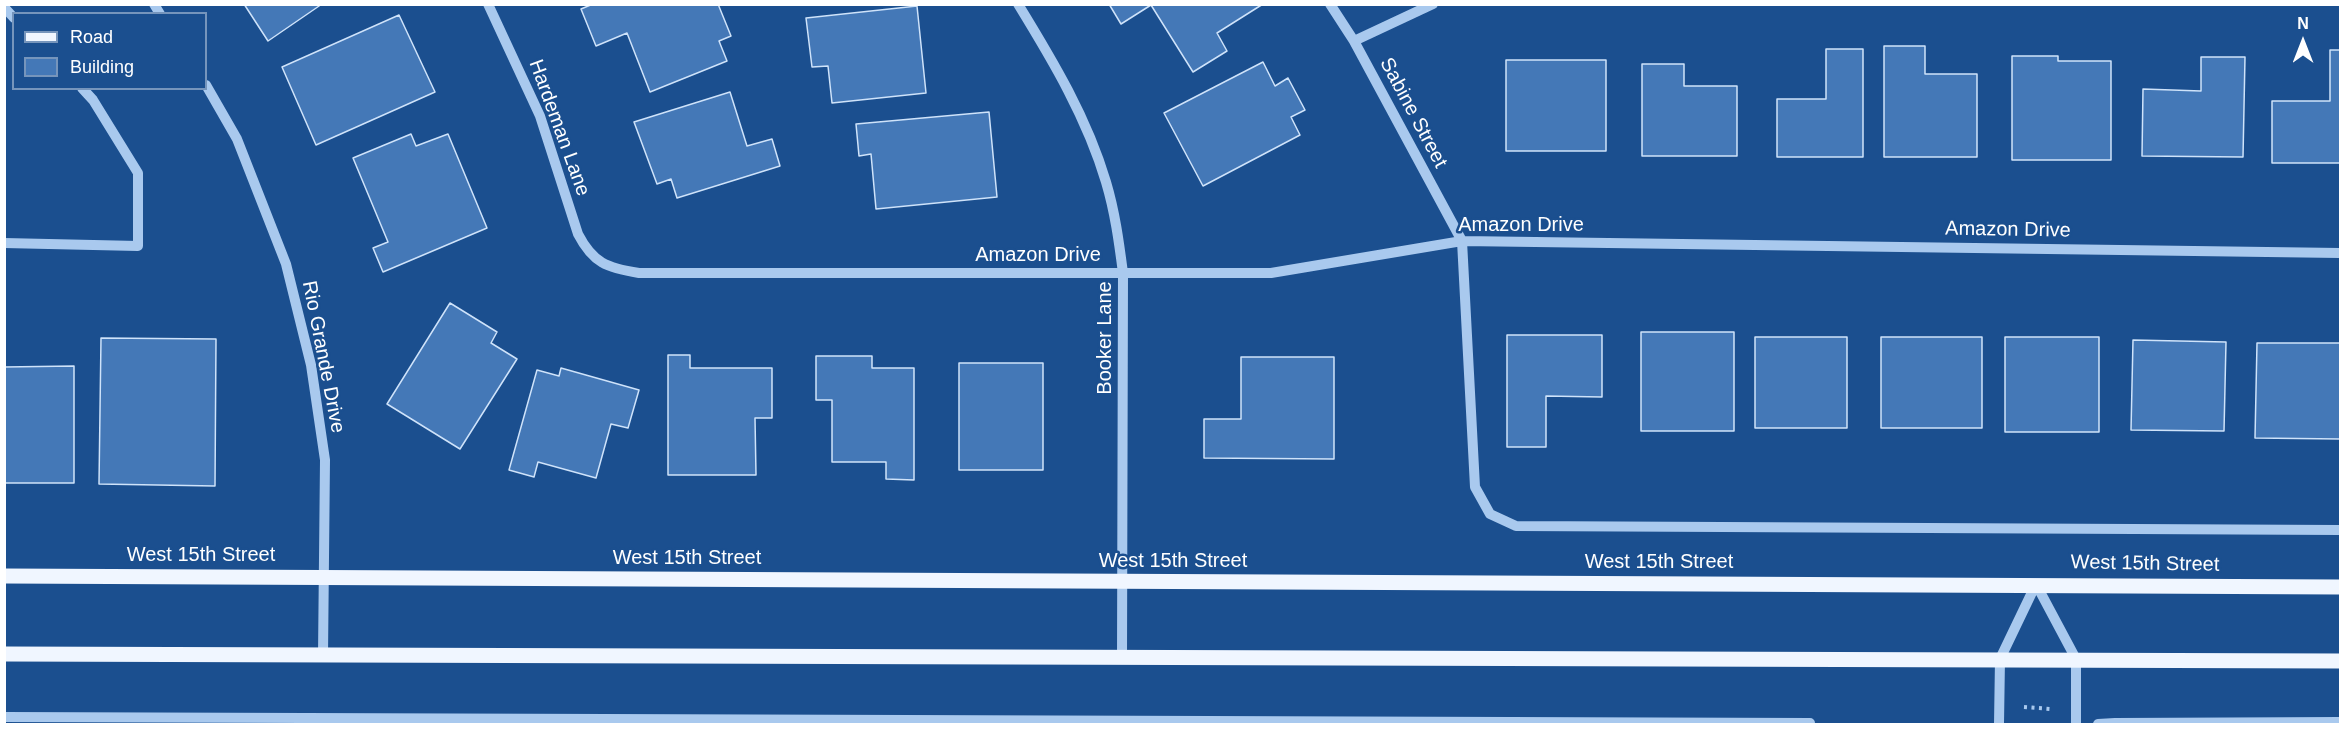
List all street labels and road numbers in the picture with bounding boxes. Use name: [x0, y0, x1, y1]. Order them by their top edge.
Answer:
street label: Sabine Street: [1374, 54, 1452, 172]
street label: Hardeman Lane: [523, 57, 595, 199]
street label: Amazon Drive: [1458, 213, 1584, 237]
street label: Amazon Drive: [1945, 217, 2071, 243]
street label: Amazon Drive: [975, 243, 1101, 267]
street label: Rio Grande Drive: [296, 279, 350, 435]
street label: Booker Lane: [1093, 281, 1117, 395]
street label: West 15th Street: [127, 543, 275, 567]
street label: West 15th Street: [613, 546, 761, 570]
street label: West 15th Street: [1099, 549, 1247, 573]
street label: West 15th Street: [1585, 550, 1733, 574]
street label: West 15th Street: [2071, 551, 2219, 577]

